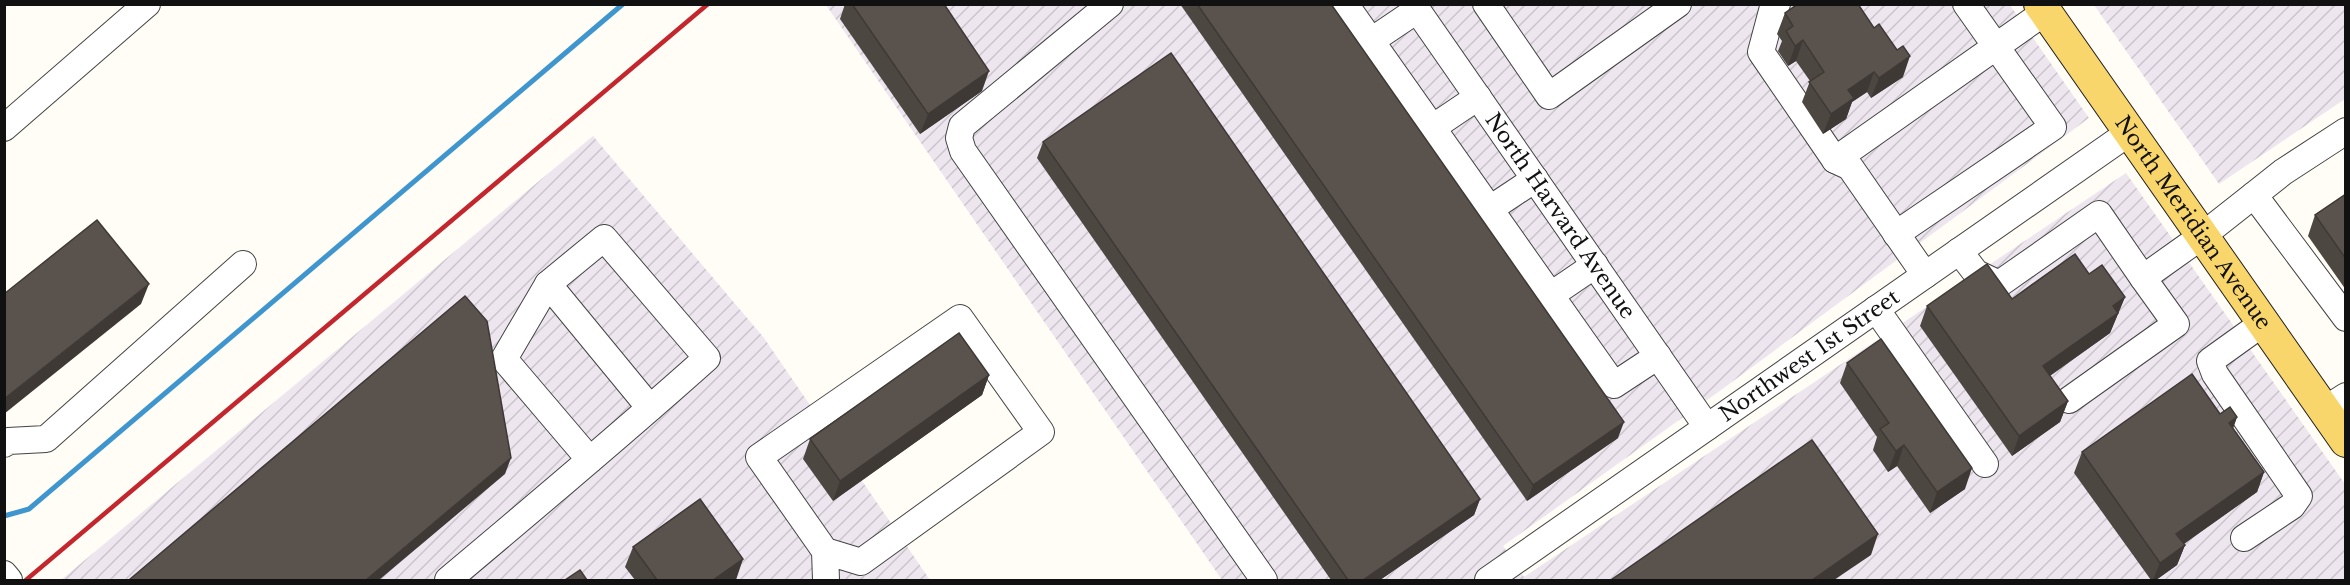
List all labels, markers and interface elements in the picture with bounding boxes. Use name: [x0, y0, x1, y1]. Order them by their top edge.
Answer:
street label: North Harvard Avenue: [1480, 108, 1641, 324]
street label: North Meridian Avenue: [2109, 111, 2277, 335]
street label: Northwest 1st Street: [1715, 284, 1904, 427]

